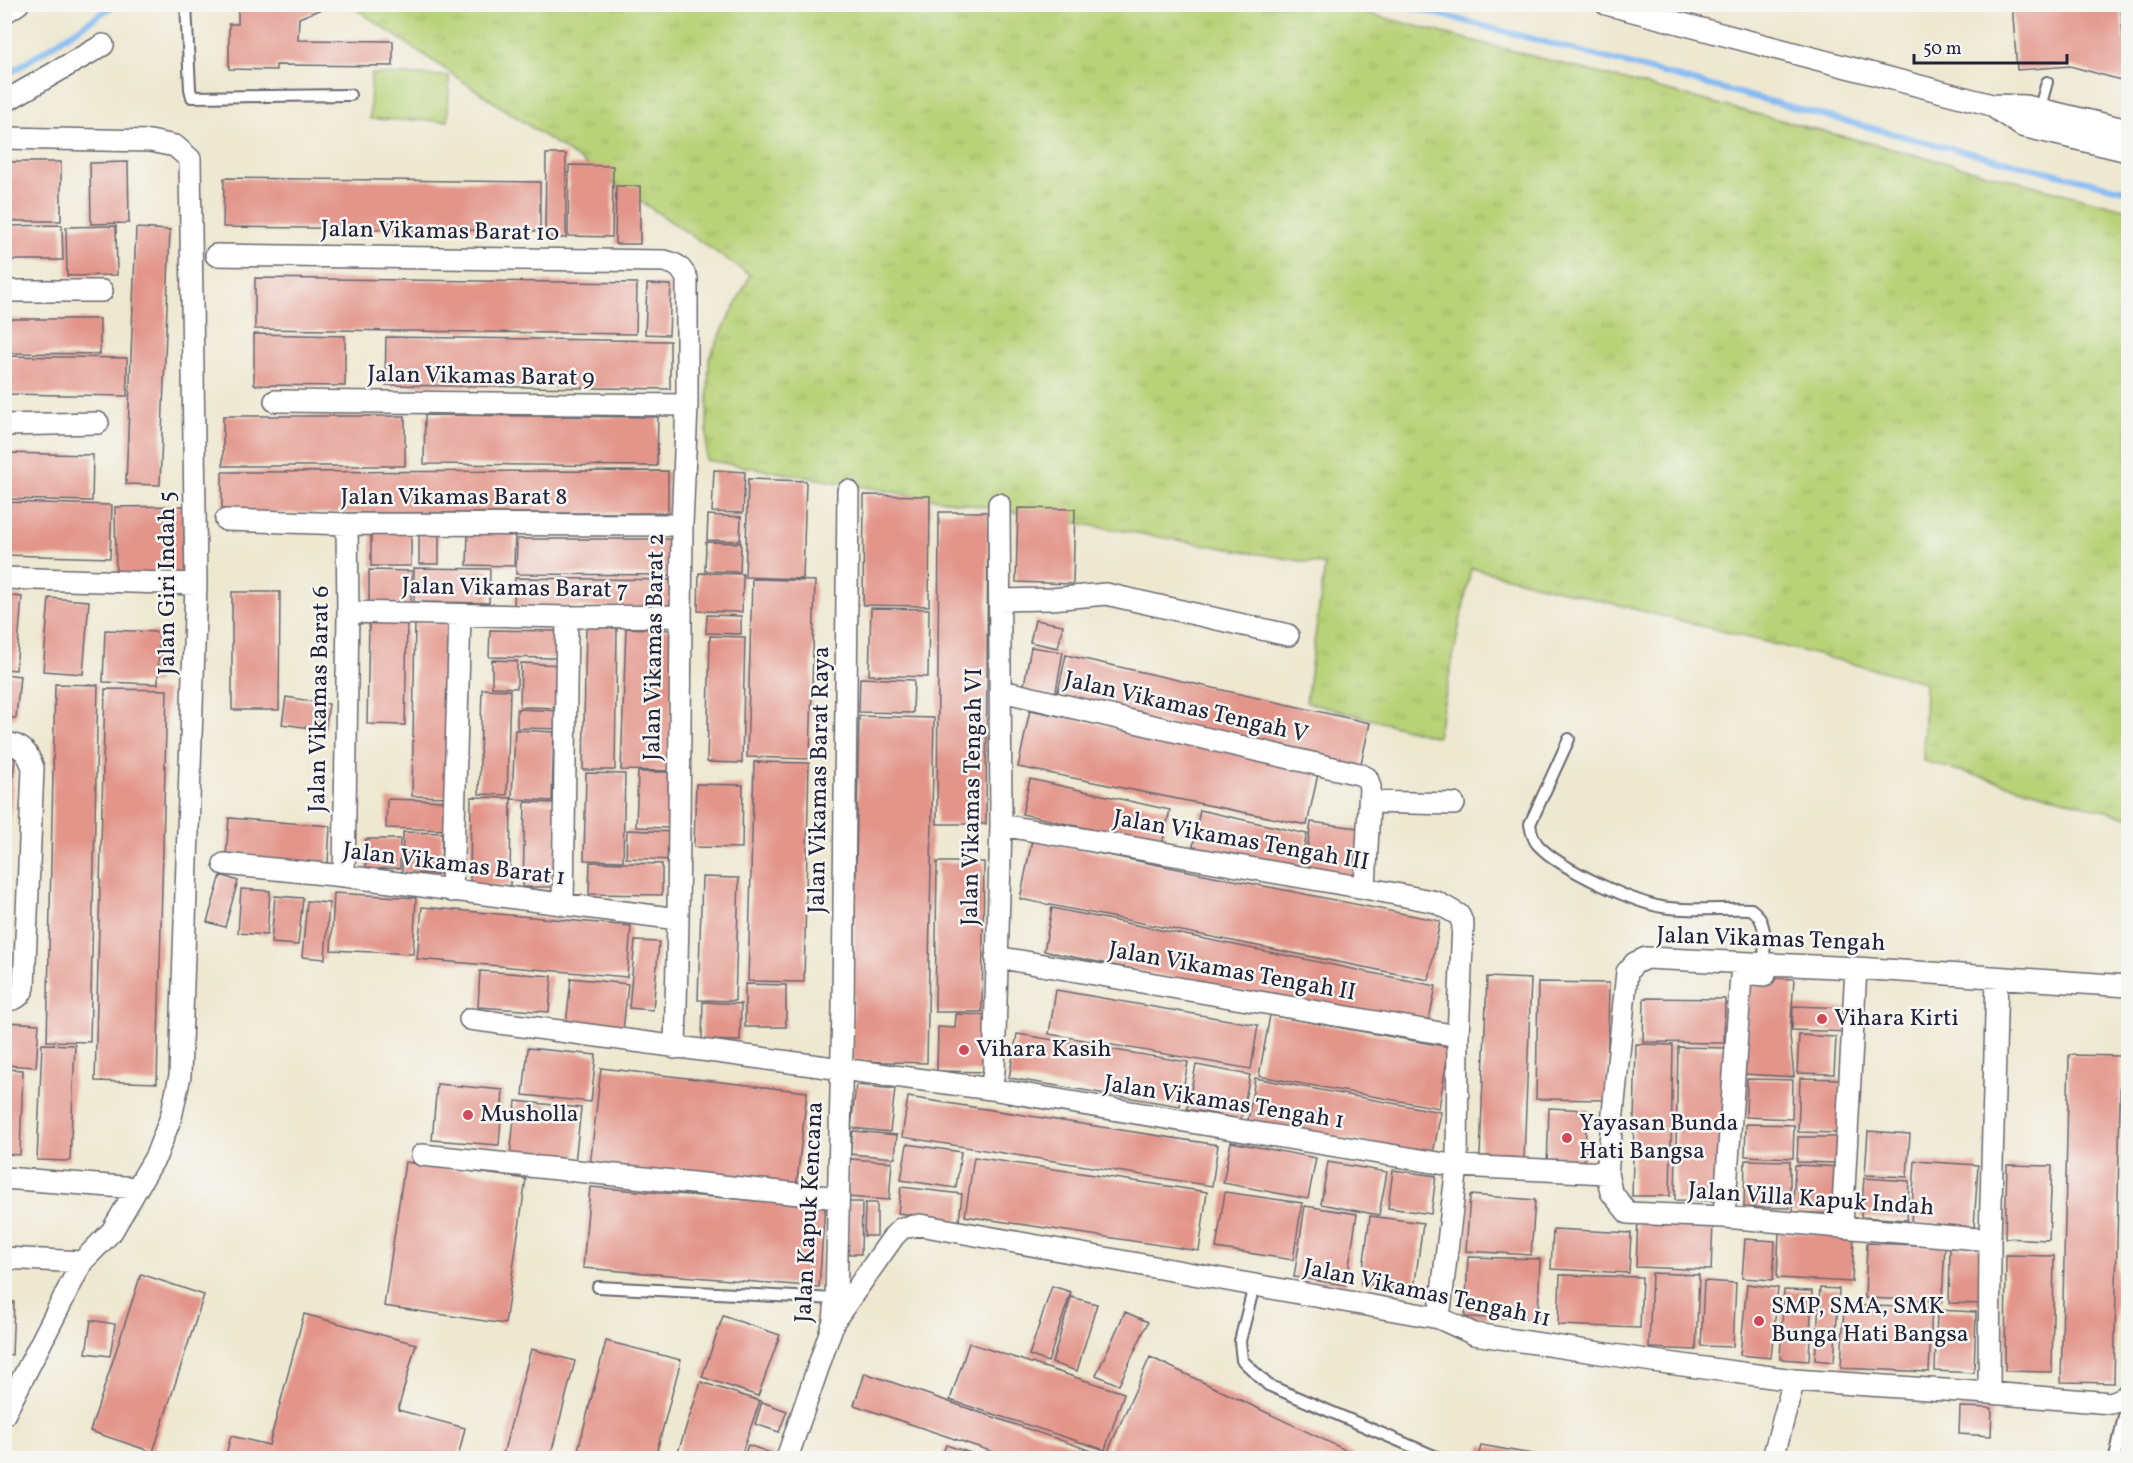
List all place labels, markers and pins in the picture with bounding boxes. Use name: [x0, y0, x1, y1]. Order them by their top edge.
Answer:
place label: Vihara Kirti: [1834, 1002, 1959, 1036]
marker: Vihara Kirti: [1815, 1012, 1829, 1026]
place label: Vihara Kasih: [976, 1033, 1112, 1067]
marker: Vihara Kasih: [957, 1043, 971, 1057]
place label: Musholla: [480, 1098, 579, 1132]
place label: Yayasan Bunda Hati Bangsa: [1579, 1107, 1738, 1169]
marker: Musholla: [461, 1108, 475, 1122]
marker: Yayasan Bunda Hati Bangsa: [1560, 1131, 1574, 1145]
place label: SMP, SMA, SMK Bunga Hati Bangsa: [1771, 1290, 1969, 1352]
marker: SMP, SMA, SMK Bunga Hati Bangsa: [1752, 1314, 1766, 1328]

